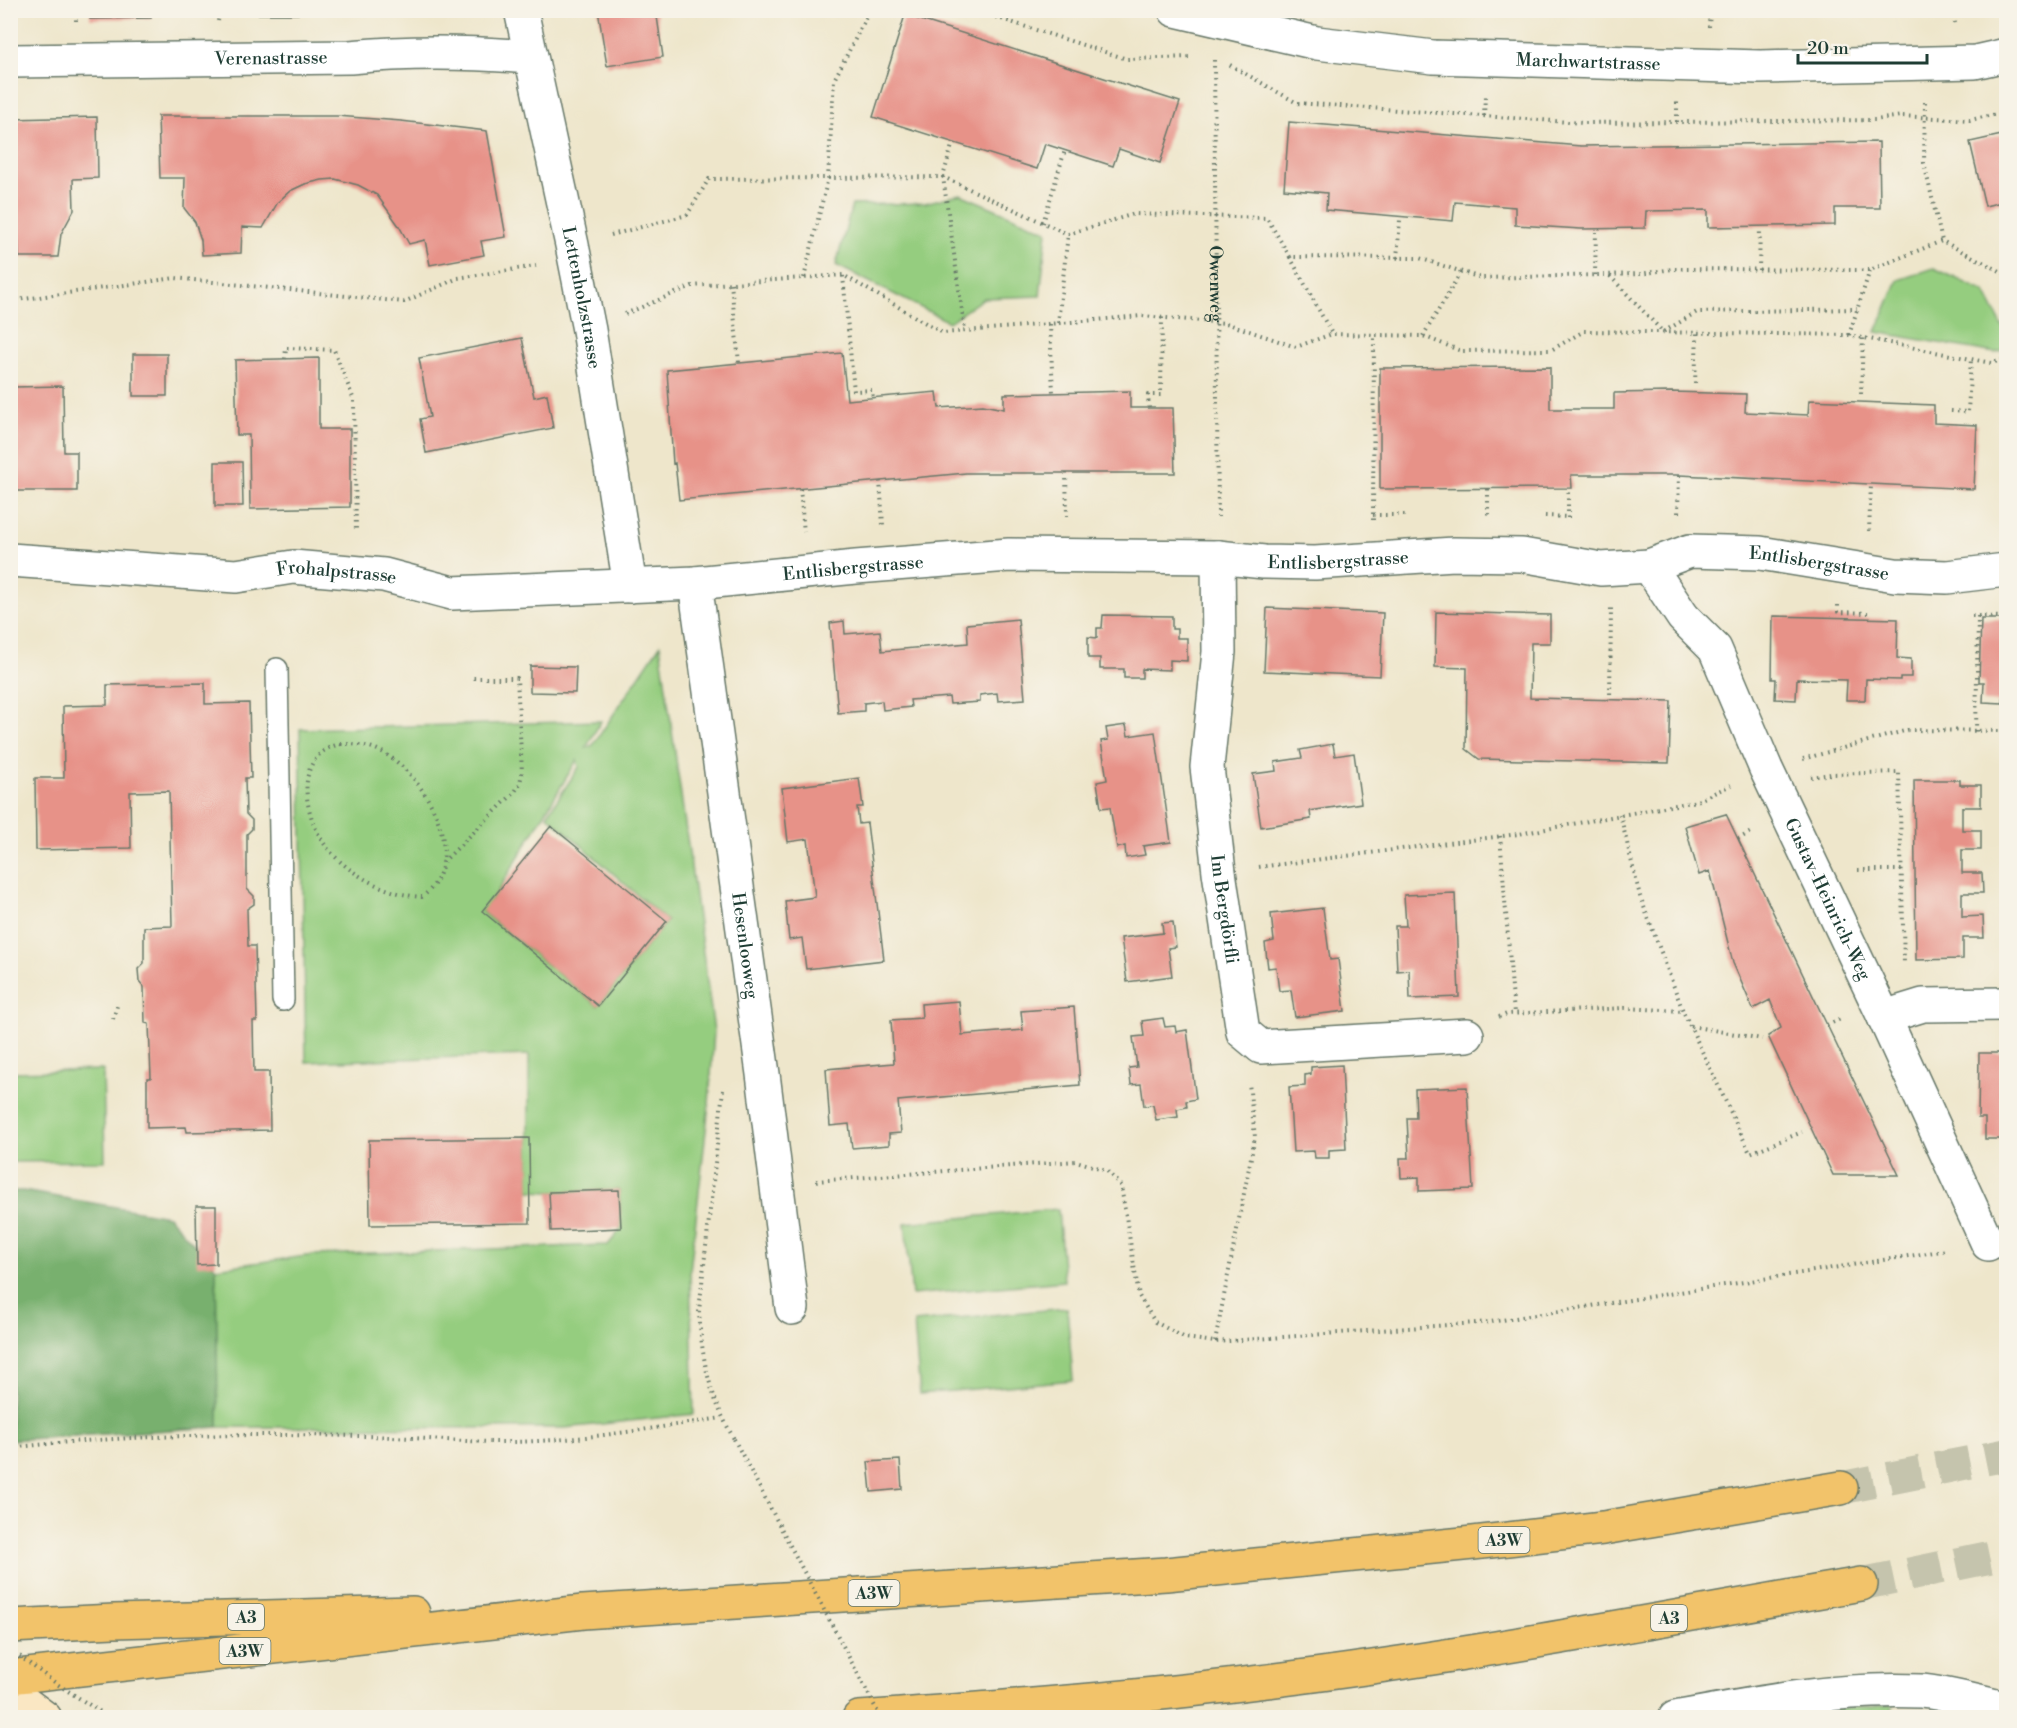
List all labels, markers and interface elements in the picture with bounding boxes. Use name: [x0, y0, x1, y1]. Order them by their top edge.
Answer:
scale bar: [1798, 27, 1927, 65]
text: 20 m: [1807, 37, 1849, 60]
street label: Verenastrasse: [213, 46, 328, 71]
street label: Marchwartstrasse: [1516, 49, 1661, 76]
street label: Lettenholzstrasse: [556, 224, 606, 370]
street label: Owenweg: [1204, 245, 1227, 323]
street label: Entlisbergstrasse: [1749, 542, 1891, 586]
street label: Entlisbergstrasse: [1267, 546, 1410, 575]
street label: Entlisbergstrasse: [782, 551, 924, 586]
street label: Frohalpstrasse: [275, 556, 399, 590]
street label: Gustav-Heinrich-Weg: [1779, 815, 1876, 985]
street label: Im Bergdörfli: [1205, 853, 1244, 966]
street label: Hesenlooweg: [726, 891, 764, 1001]
road number: A3W: [1478, 1527, 1530, 1553]
road number: A3W: [848, 1580, 900, 1606]
road number: A3: [228, 1604, 264, 1630]
road number: A3: [1651, 1605, 1687, 1631]
road number: A3W: [220, 1638, 270, 1664]

